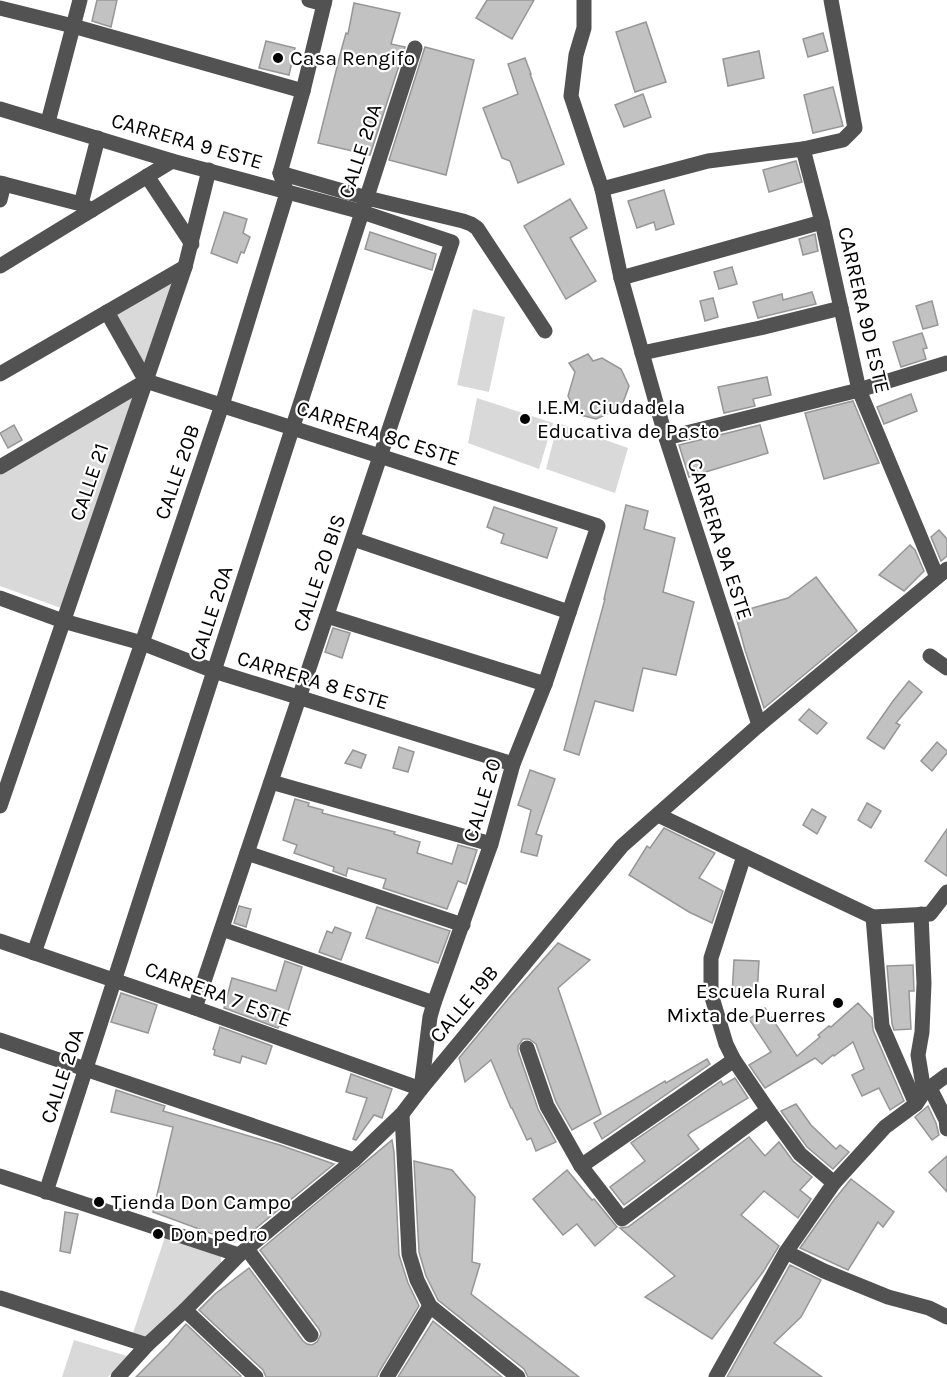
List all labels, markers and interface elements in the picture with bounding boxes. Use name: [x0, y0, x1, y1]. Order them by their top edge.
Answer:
place label: Casa Rengifo: [290, 46, 415, 70]
marker: Casa Rengifo: [271, 51, 285, 65]
street label: CALLE 20A: [333, 101, 387, 201]
street label: CARRERA 9 ESTE: [109, 108, 265, 174]
street label: CARRERA 9D ESTE: [833, 224, 895, 396]
street label: CARRERA 8C ESTE: [293, 395, 463, 471]
place label: I.E.M. Ciudadela Educativa de Pasto: [537, 395, 719, 443]
marker: I.E.M. Ciudadela Educativa de Pasto: [518, 412, 532, 426]
street label: CALLE 20B: [150, 421, 204, 523]
street label: CALLE 21: [65, 440, 113, 524]
street label: CARRERA 9A ESTE: [683, 455, 757, 623]
street label: CALLE 20 BIS: [288, 511, 350, 635]
street label: CALLE 20A: [184, 563, 238, 663]
street label: CARRERA 8 ESTE: [234, 646, 392, 714]
street label: CALLE 20: [458, 755, 506, 845]
street label: CARRERA 7 ESTE: [142, 956, 294, 1032]
street label: CALLE 19B: [425, 960, 503, 1048]
place label: Escuela Rural Mixta de Puerres: [666, 979, 826, 1027]
marker: Escuela Rural Mixta de Puerres: [831, 996, 845, 1010]
street label: CALLE 20A: [35, 1026, 89, 1126]
place label: Tienda Don Campo: [111, 1190, 291, 1214]
marker: Tienda Don Campo: [92, 1195, 106, 1209]
place label: Don pedro: [170, 1222, 268, 1246]
marker: Don pedro: [151, 1227, 165, 1241]

